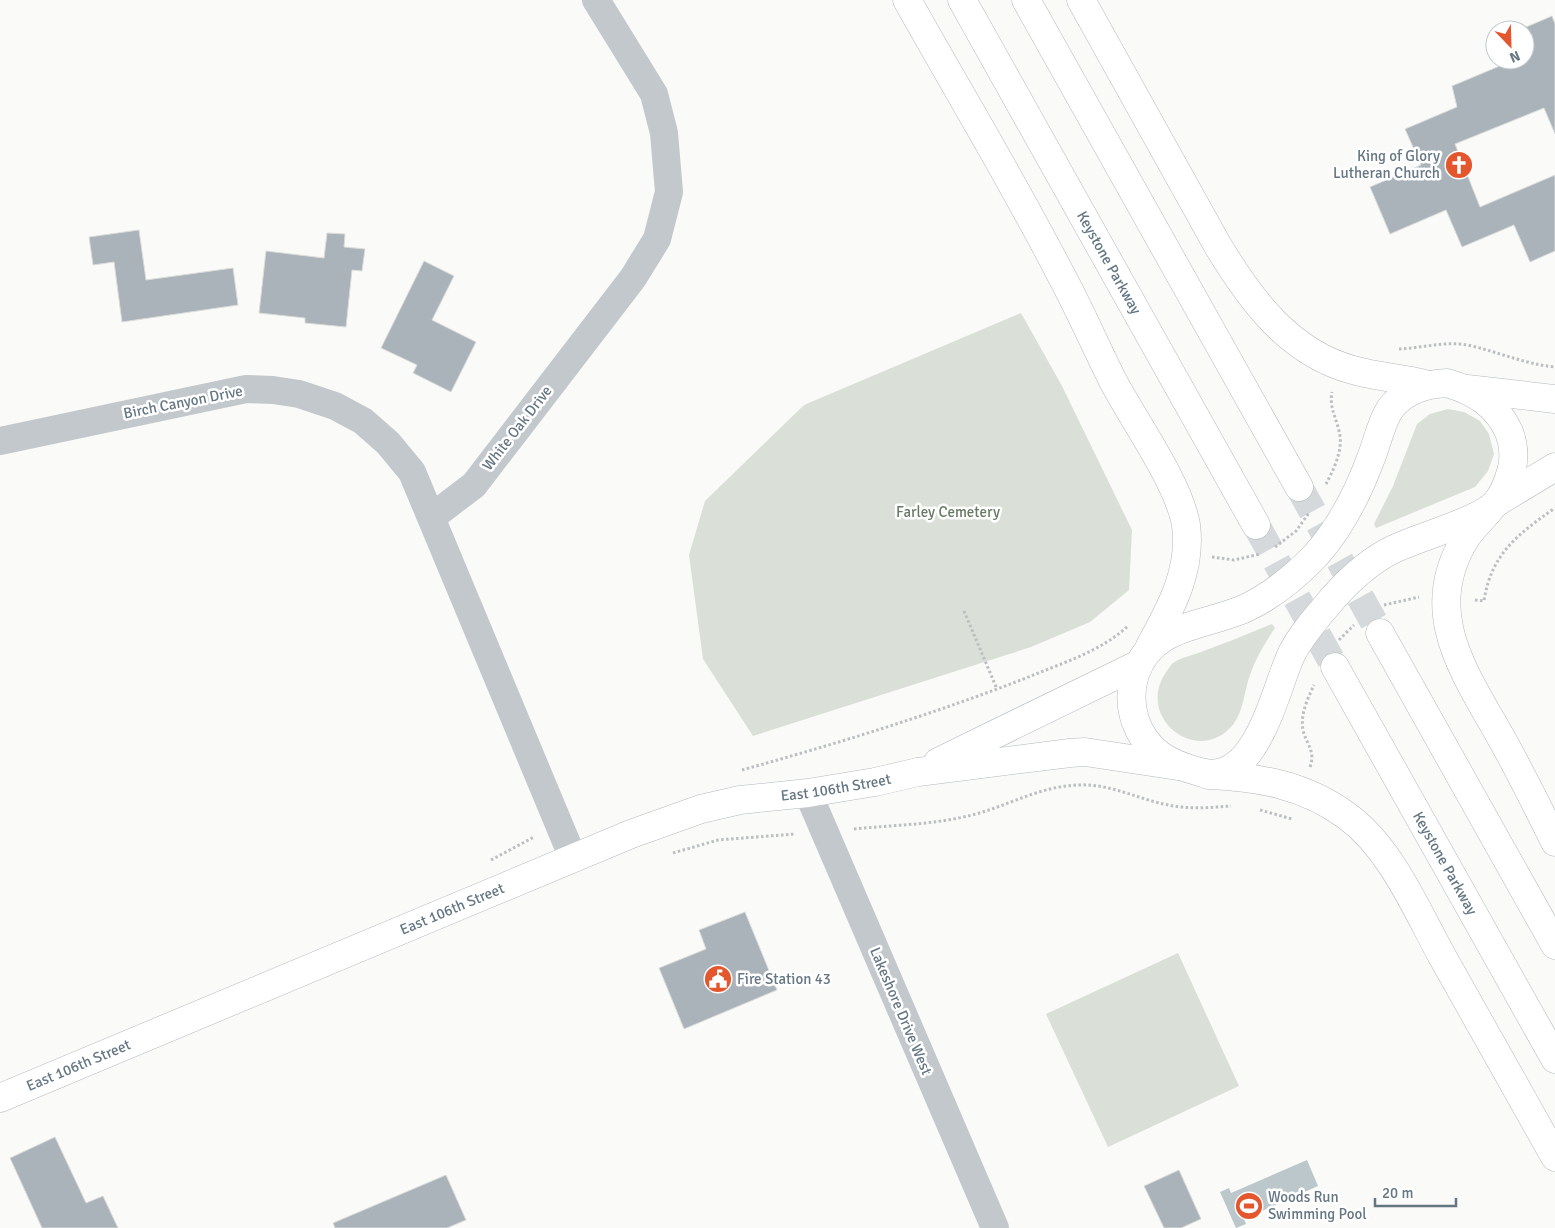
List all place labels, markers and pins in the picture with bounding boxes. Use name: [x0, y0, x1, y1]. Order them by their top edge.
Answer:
place label: King of Glory Lutheran Church: [1333, 147, 1440, 182]
church icon: King of Glory Lutheran Church: [1444, 150, 1474, 180]
public building icon: Fire Station 43: [703, 964, 733, 994]
place label: Fire Station 43: [737, 970, 831, 988]
place label: Woods Run Swimming Pool: [1268, 1188, 1367, 1223]
sports icon: Woods Run Swimming Pool: [1234, 1191, 1264, 1221]

